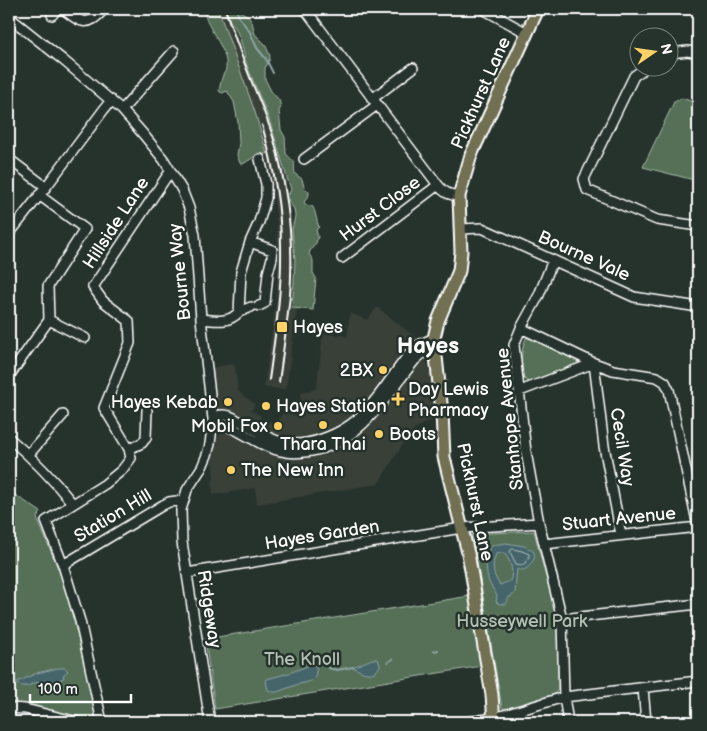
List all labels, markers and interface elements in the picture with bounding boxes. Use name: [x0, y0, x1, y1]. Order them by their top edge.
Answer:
north arrow: [630, 28, 680, 78]
street label: Pickhurst Lane: [447, 33, 515, 152]
text: N: [657, 42, 676, 56]
street label: Hurst Close: [336, 172, 425, 246]
street label: Hillside Lane: [79, 173, 154, 273]
street label: Bourne Way: [164, 222, 196, 322]
street label: Bourne Vale: [535, 226, 634, 286]
place label: Hayes: [293, 317, 343, 338]
marker: Hayes: [275, 320, 289, 334]
district label: Hayes: [397, 333, 459, 360]
street label: Stanhope Avenue: [492, 347, 528, 491]
place label: 2BX: [340, 360, 374, 381]
marker: 2BX: [377, 364, 389, 376]
place label: Day Lewis Pharmacy: [408, 379, 489, 421]
place label: Hayes Kebab: [111, 392, 218, 413]
marker: Day Lewis Pharmacy: [392, 393, 404, 405]
marker: Hayes Kebab: [222, 396, 234, 408]
place label: Hayes Station: [276, 396, 387, 417]
marker: Hayes Station: [260, 400, 272, 412]
street label: Cecil Way: [605, 406, 639, 489]
place label: Mobil Fox: [191, 416, 269, 437]
marker: Thara Thai: [317, 419, 329, 431]
marker: Mobil Fox: [272, 420, 284, 432]
place label: Boots: [389, 424, 436, 445]
marker: Boots: [373, 428, 385, 440]
place label: Thara Thai: [280, 434, 366, 455]
street label: Pickhurst Lane: [452, 441, 498, 563]
place label: The New Inn: [241, 460, 344, 481]
marker: The New Inn: [225, 464, 237, 476]
street label: Station Hill: [71, 485, 155, 547]
street label: Stuart Avenue: [561, 503, 677, 535]
street label: Hayes Garden: [263, 516, 381, 554]
street label: Ridgeway: [192, 568, 226, 650]
park label: Husseywell Park: [456, 611, 588, 632]
park label: The Knoll: [264, 649, 340, 670]
scale bar: [30, 671, 131, 703]
text: 100 m: [38, 680, 78, 699]

